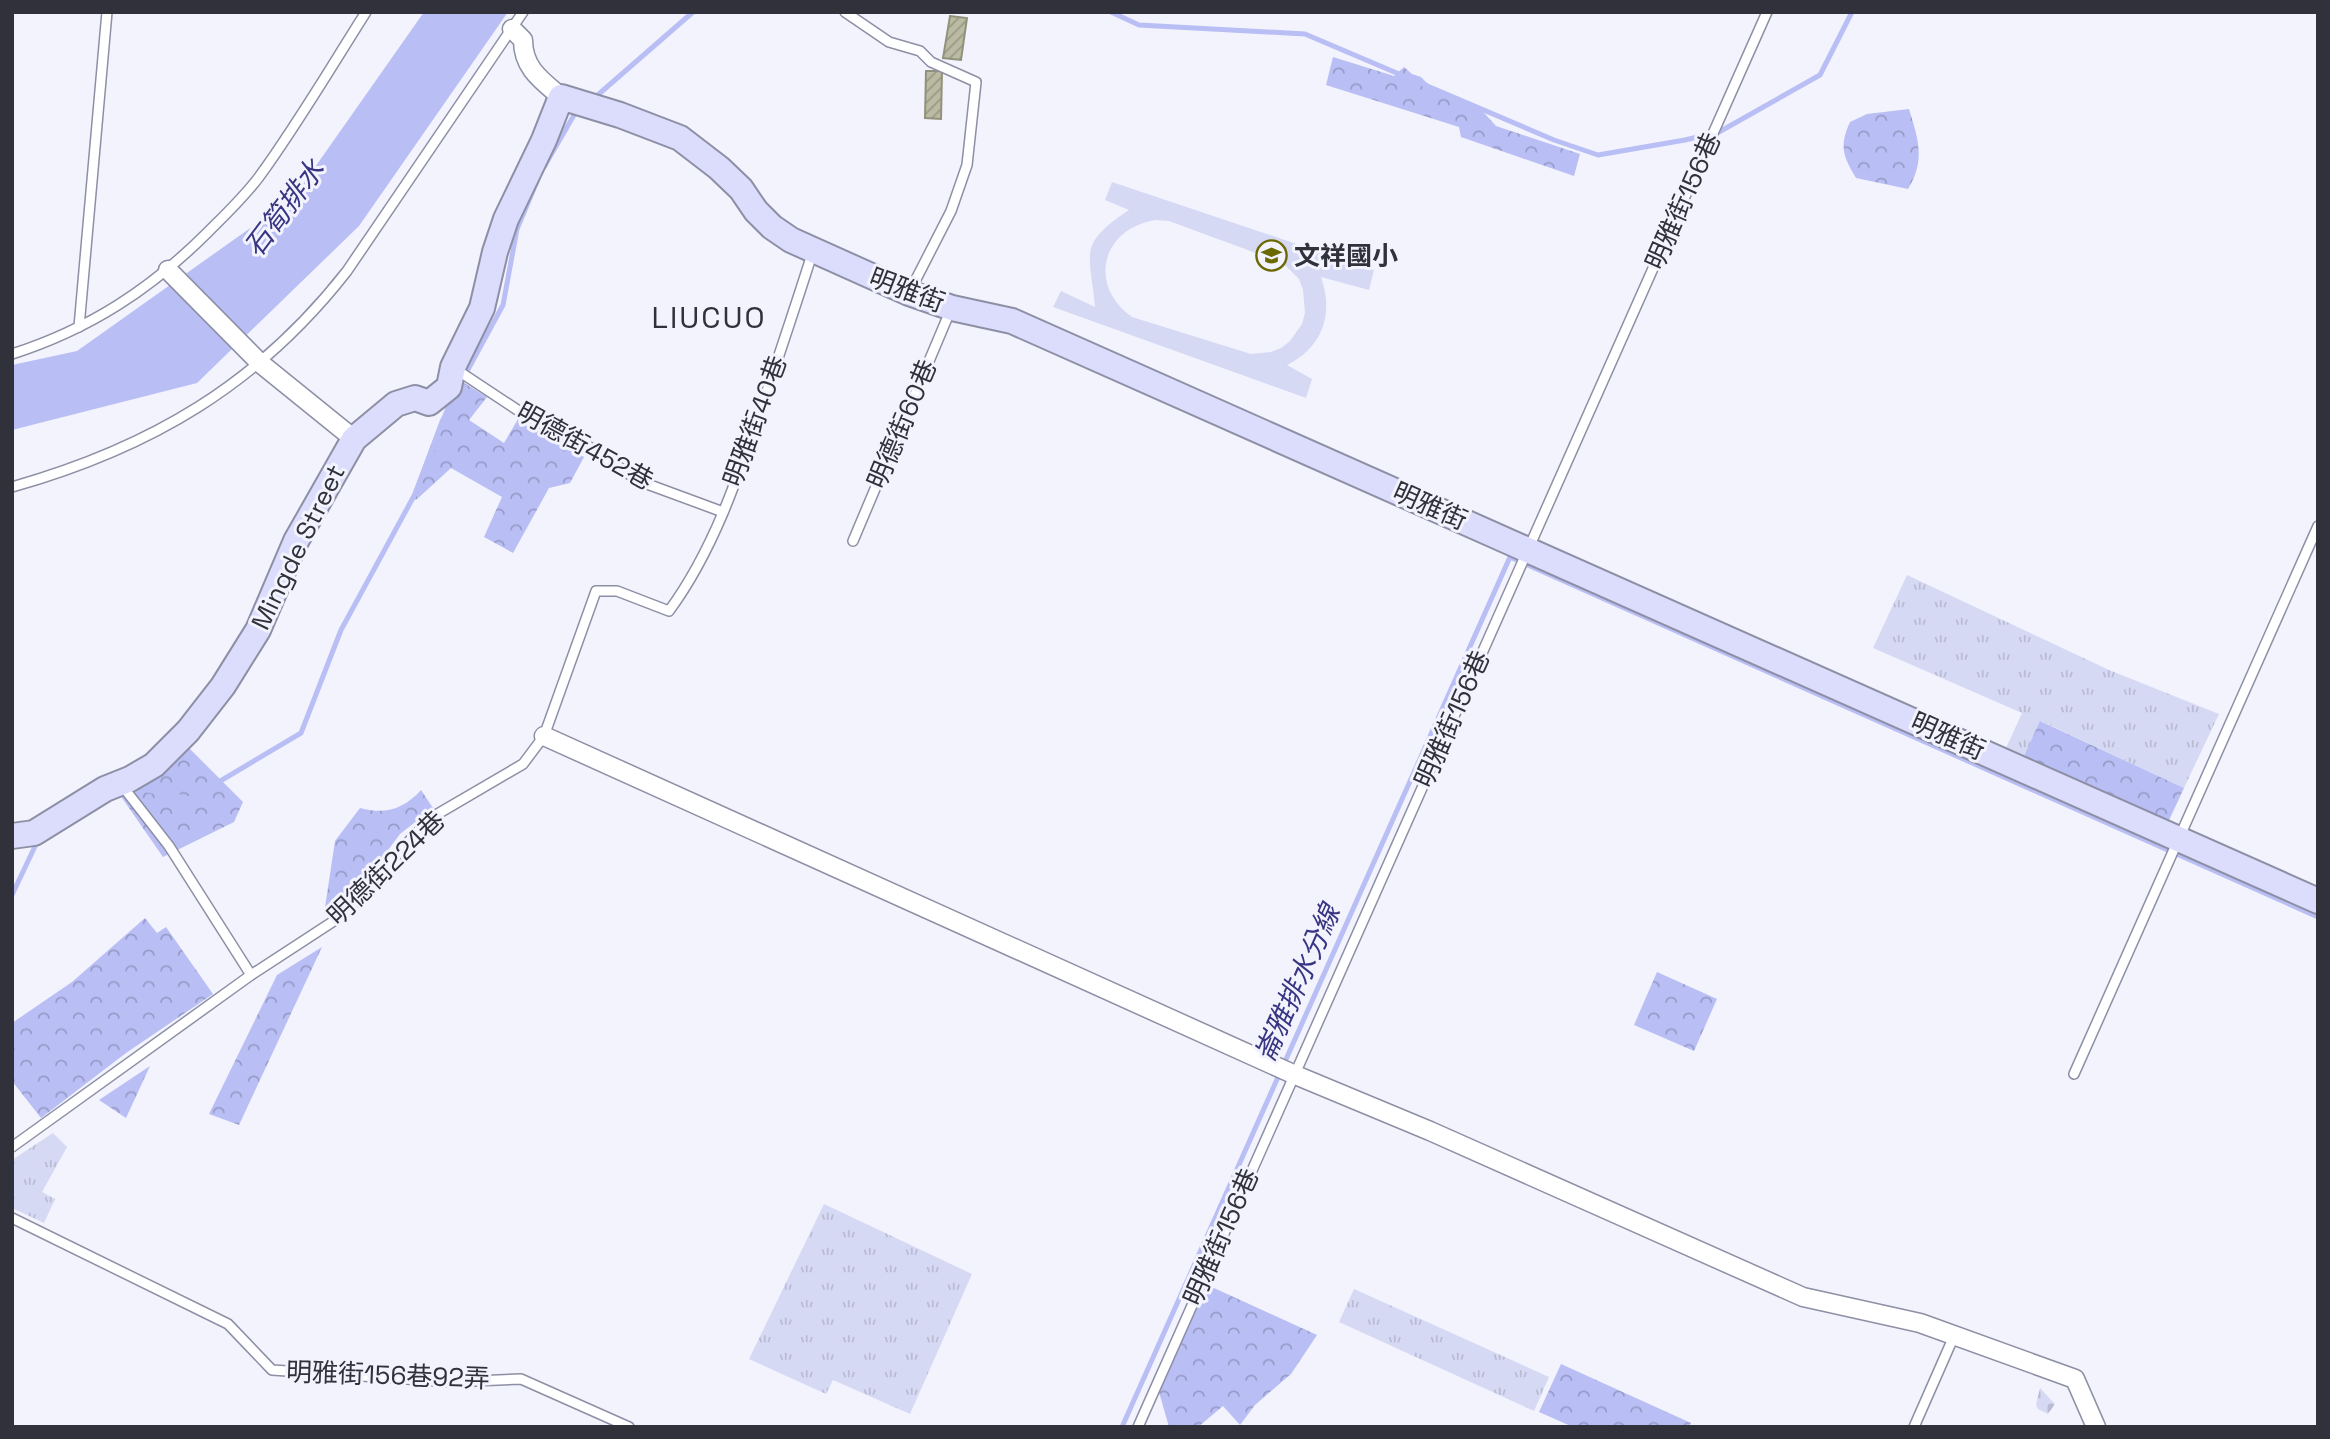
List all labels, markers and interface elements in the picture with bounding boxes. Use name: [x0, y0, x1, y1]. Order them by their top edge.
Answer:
street label: 明雅街156巷: [1638, 127, 1728, 275]
water label: 石筍排水: [236, 151, 333, 264]
school or university icon: 文祥國小: [1254, 239, 1288, 273]
place label: 文祥國小: [1294, 239, 1398, 273]
street label: 明雅街: [864, 260, 950, 320]
district label: LIUCUO: [652, 298, 767, 337]
street label: 明雅街40巷: [716, 351, 794, 491]
street label: 明德街60巷: [860, 354, 944, 494]
street label: 明德街452巷: [511, 394, 659, 498]
street label: Mingde Street: [243, 459, 353, 635]
street label: 明雅街: [1387, 475, 1473, 537]
street label: 明雅街156巷: [1407, 645, 1497, 793]
street label: 明雅街: [1905, 705, 1991, 767]
street label: 明德街224巷: [320, 803, 452, 933]
water label: 崙雅排水分線: [1246, 896, 1349, 1067]
street label: 明雅街156巷: [1176, 1163, 1266, 1311]
street label: 明雅街156巷92弄: [285, 1354, 491, 1396]

